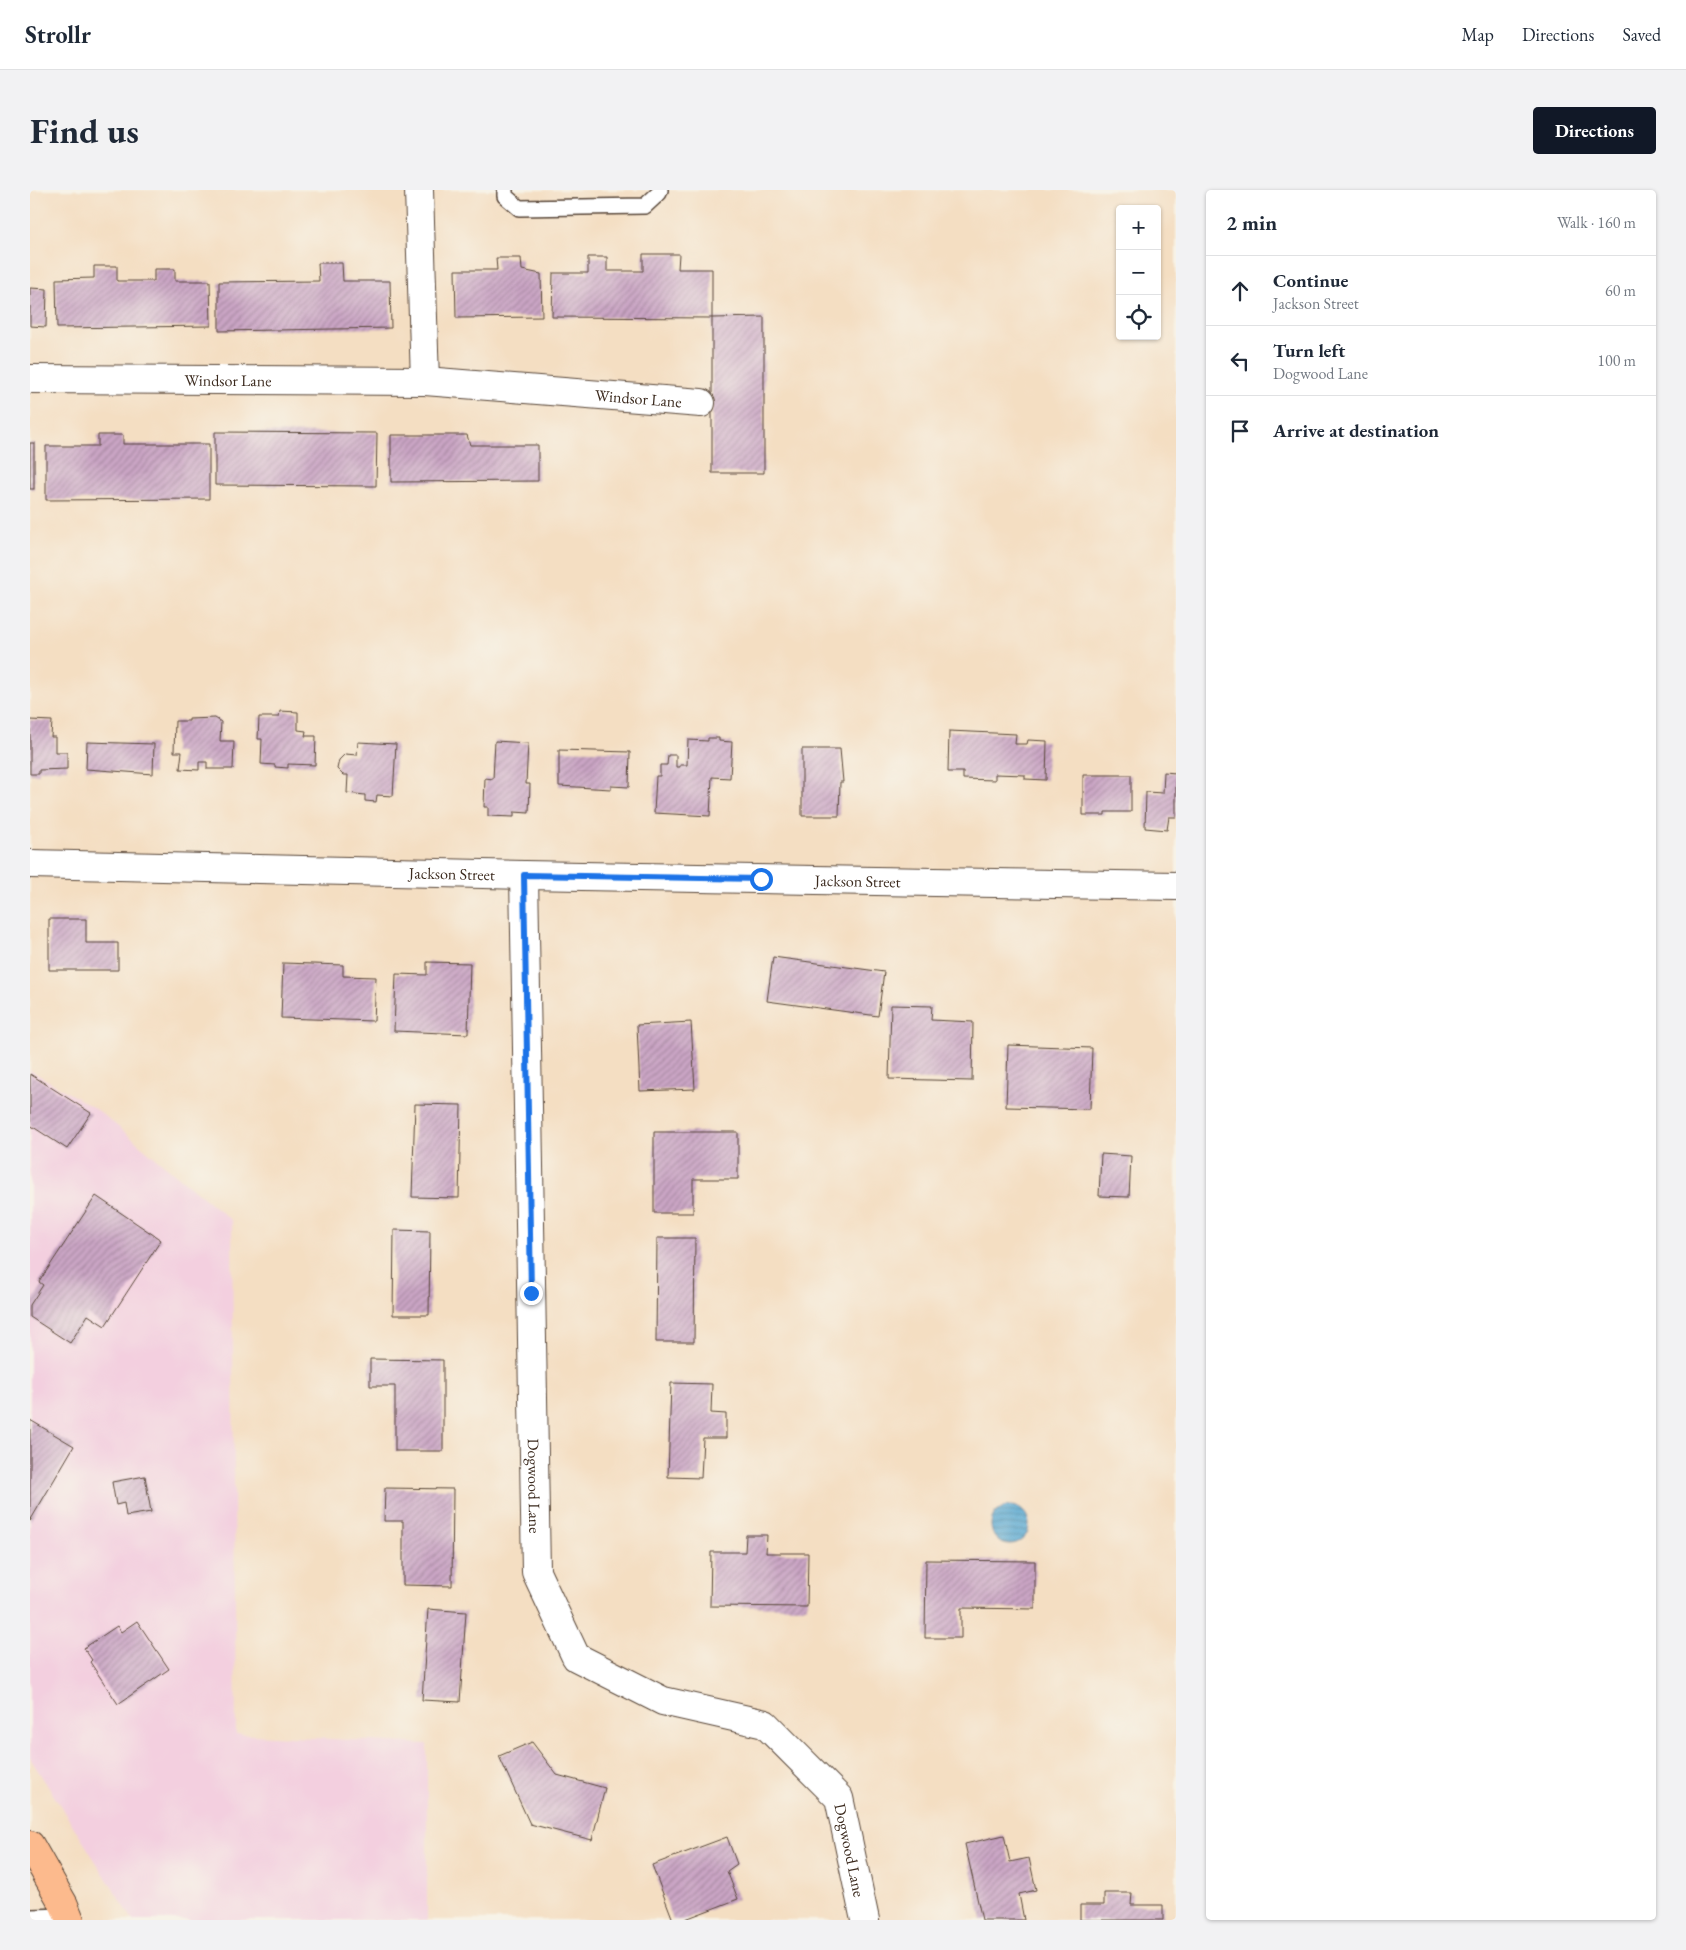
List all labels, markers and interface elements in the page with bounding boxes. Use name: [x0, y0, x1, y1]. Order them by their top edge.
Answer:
text: Strollr: [25, 19, 91, 50]
text: Map: [1462, 23, 1494, 46]
text: Directions: [1522, 23, 1594, 46]
text: Saved: [1622, 23, 1661, 46]
button: Directions: [1533, 107, 1656, 154]
text: Find us: [30, 108, 139, 153]
map controls: [1116, 205, 1161, 340]
button: +: [1116, 205, 1161, 250]
text: 2 min: [1226, 209, 1277, 236]
text: Walk · 160 m: [1557, 212, 1636, 233]
button: −: [1116, 250, 1161, 295]
text: Continue: [1273, 268, 1348, 293]
icon: ahead: [1226, 277, 1254, 305]
text: 60 m: [1605, 280, 1636, 301]
text: Jackson Street: [1273, 293, 1359, 314]
button: locate: [1116, 295, 1161, 340]
text: Turn left: [1273, 338, 1345, 363]
icon: left: [1226, 347, 1254, 375]
text: 100 m: [1597, 350, 1636, 371]
text: Dogwood Lane: [1273, 363, 1368, 384]
street label: Windsor Lane: [184, 369, 272, 391]
street label: Windsor Lane: [594, 384, 682, 412]
icon: arrive: [1226, 417, 1254, 445]
text: Arrive at destination: [1273, 418, 1439, 443]
street label: Jackson Street: [407, 862, 495, 885]
route start: [750, 868, 773, 891]
street label: Jackson Street: [813, 869, 901, 892]
route end: [520, 1282, 543, 1305]
street label: Dogwood Lane: [523, 1438, 546, 1534]
street label: Dogwood Lane: [830, 1801, 870, 1899]

